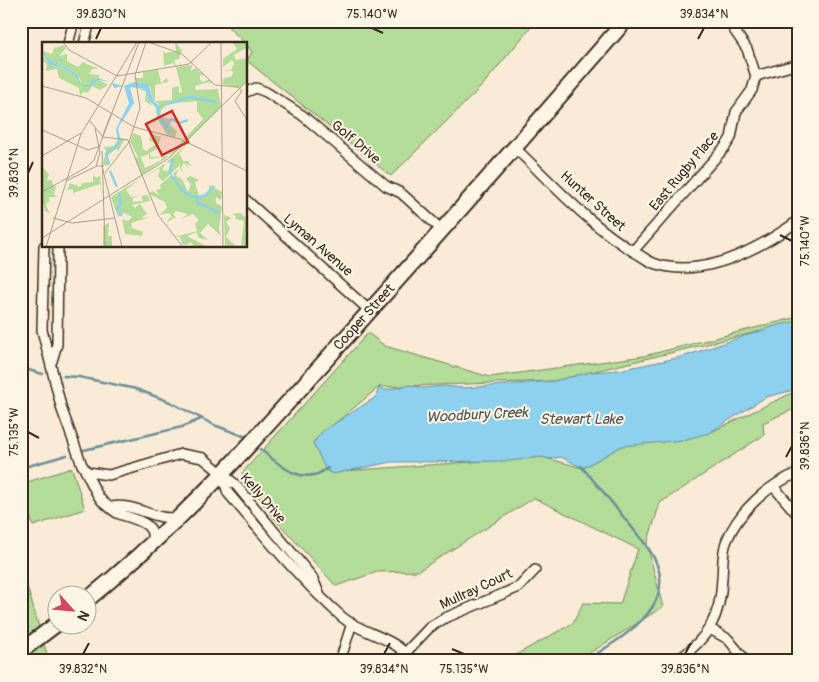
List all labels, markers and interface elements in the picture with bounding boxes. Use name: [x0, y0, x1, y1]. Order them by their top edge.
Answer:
text: 39.830°N: [76, 7, 126, 22]
text: 75.140°W: [347, 7, 397, 22]
text: 39.834°N: [680, 7, 728, 22]
inset map: [42, 42, 248, 248]
street label: Golf Drive: [328, 117, 384, 167]
street label: East Rugby Place: [646, 128, 722, 214]
text: 39.830°N: [7, 148, 22, 198]
street label: Hunter Street: [557, 167, 630, 235]
street label: Lyman Avenue: [280, 210, 356, 280]
text: 75.140°W: [798, 216, 813, 266]
street label: Cooper Street: [330, 280, 398, 354]
water label: Woodbury Creek: [426, 403, 530, 427]
text: 75.135°W: [7, 408, 22, 456]
water label: Stewart Lake: [539, 410, 624, 429]
text: 39.836°N: [798, 422, 813, 470]
street label: Kelly Drive: [237, 469, 289, 527]
street label: Mullray Court: [437, 565, 515, 613]
north arrow: [48, 584, 98, 634]
text: N: [73, 608, 93, 624]
text: 39.832°N: [59, 662, 107, 677]
text: 39.834°N: [360, 662, 408, 677]
text: 75.135°W: [440, 662, 488, 677]
text: 39.836°N: [661, 662, 709, 677]

